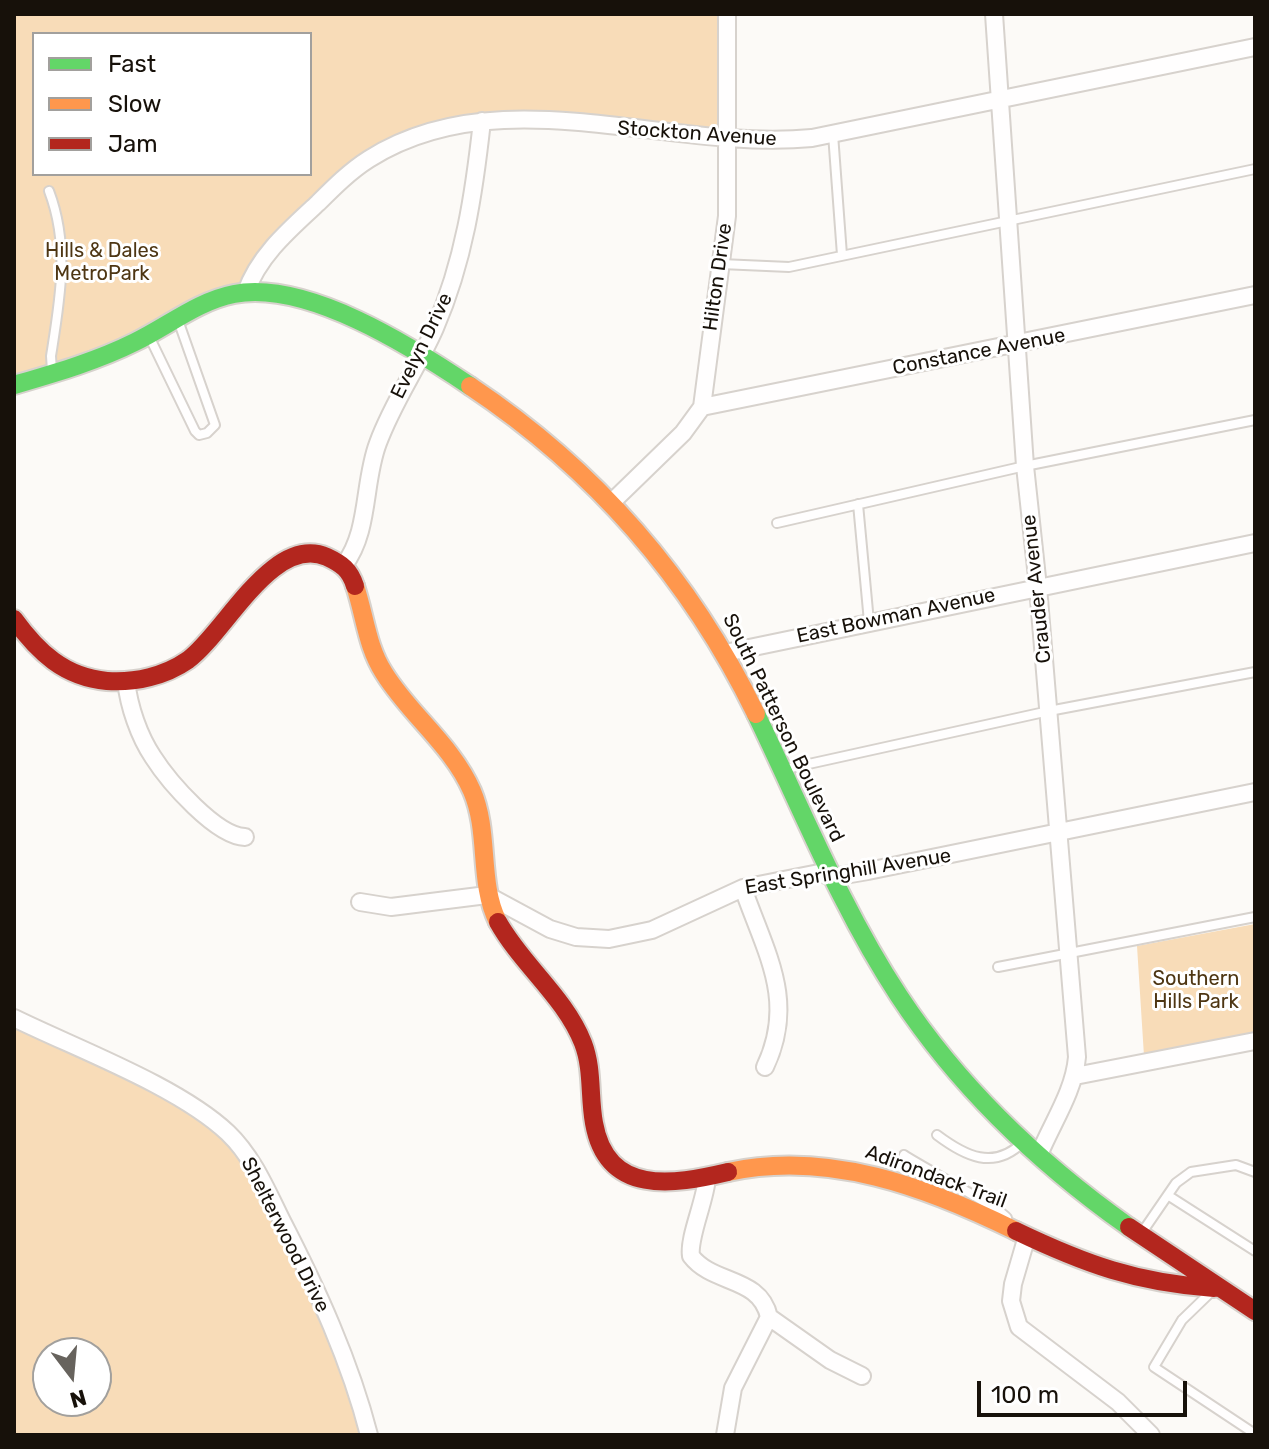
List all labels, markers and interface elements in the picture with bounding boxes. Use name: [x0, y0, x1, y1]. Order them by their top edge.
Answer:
legend: [32, 32, 312, 176]
text: Fast: [108, 50, 156, 78]
text: Slow: [108, 90, 161, 118]
street label: Stockton Avenue: [617, 116, 777, 152]
text: Jam: [108, 130, 158, 158]
street label: Hilton Drive: [699, 222, 737, 332]
park label: Hills & Dales MetroPark: [45, 239, 159, 286]
street label: Evelyn Drive: [386, 289, 458, 403]
street label: Constance Avenue: [891, 323, 1067, 381]
street label: Crauder Avenue: [1017, 513, 1057, 665]
street label: East Bowman Avenue: [794, 583, 998, 649]
street label: South Patterson Boulevard: [717, 610, 849, 846]
street label: East Springhill Avenue: [743, 844, 953, 900]
park label: Southern Hills Park: [1153, 967, 1239, 1014]
street label: Adirondack Trail: [862, 1140, 1010, 1214]
street label: Shelterwood Drive: [236, 1153, 334, 1317]
north arrow: [32, 1337, 112, 1417]
scale bar: [981, 1365, 1191, 1415]
text: 100 m: [991, 1381, 1059, 1409]
text: N: [67, 1383, 90, 1414]

